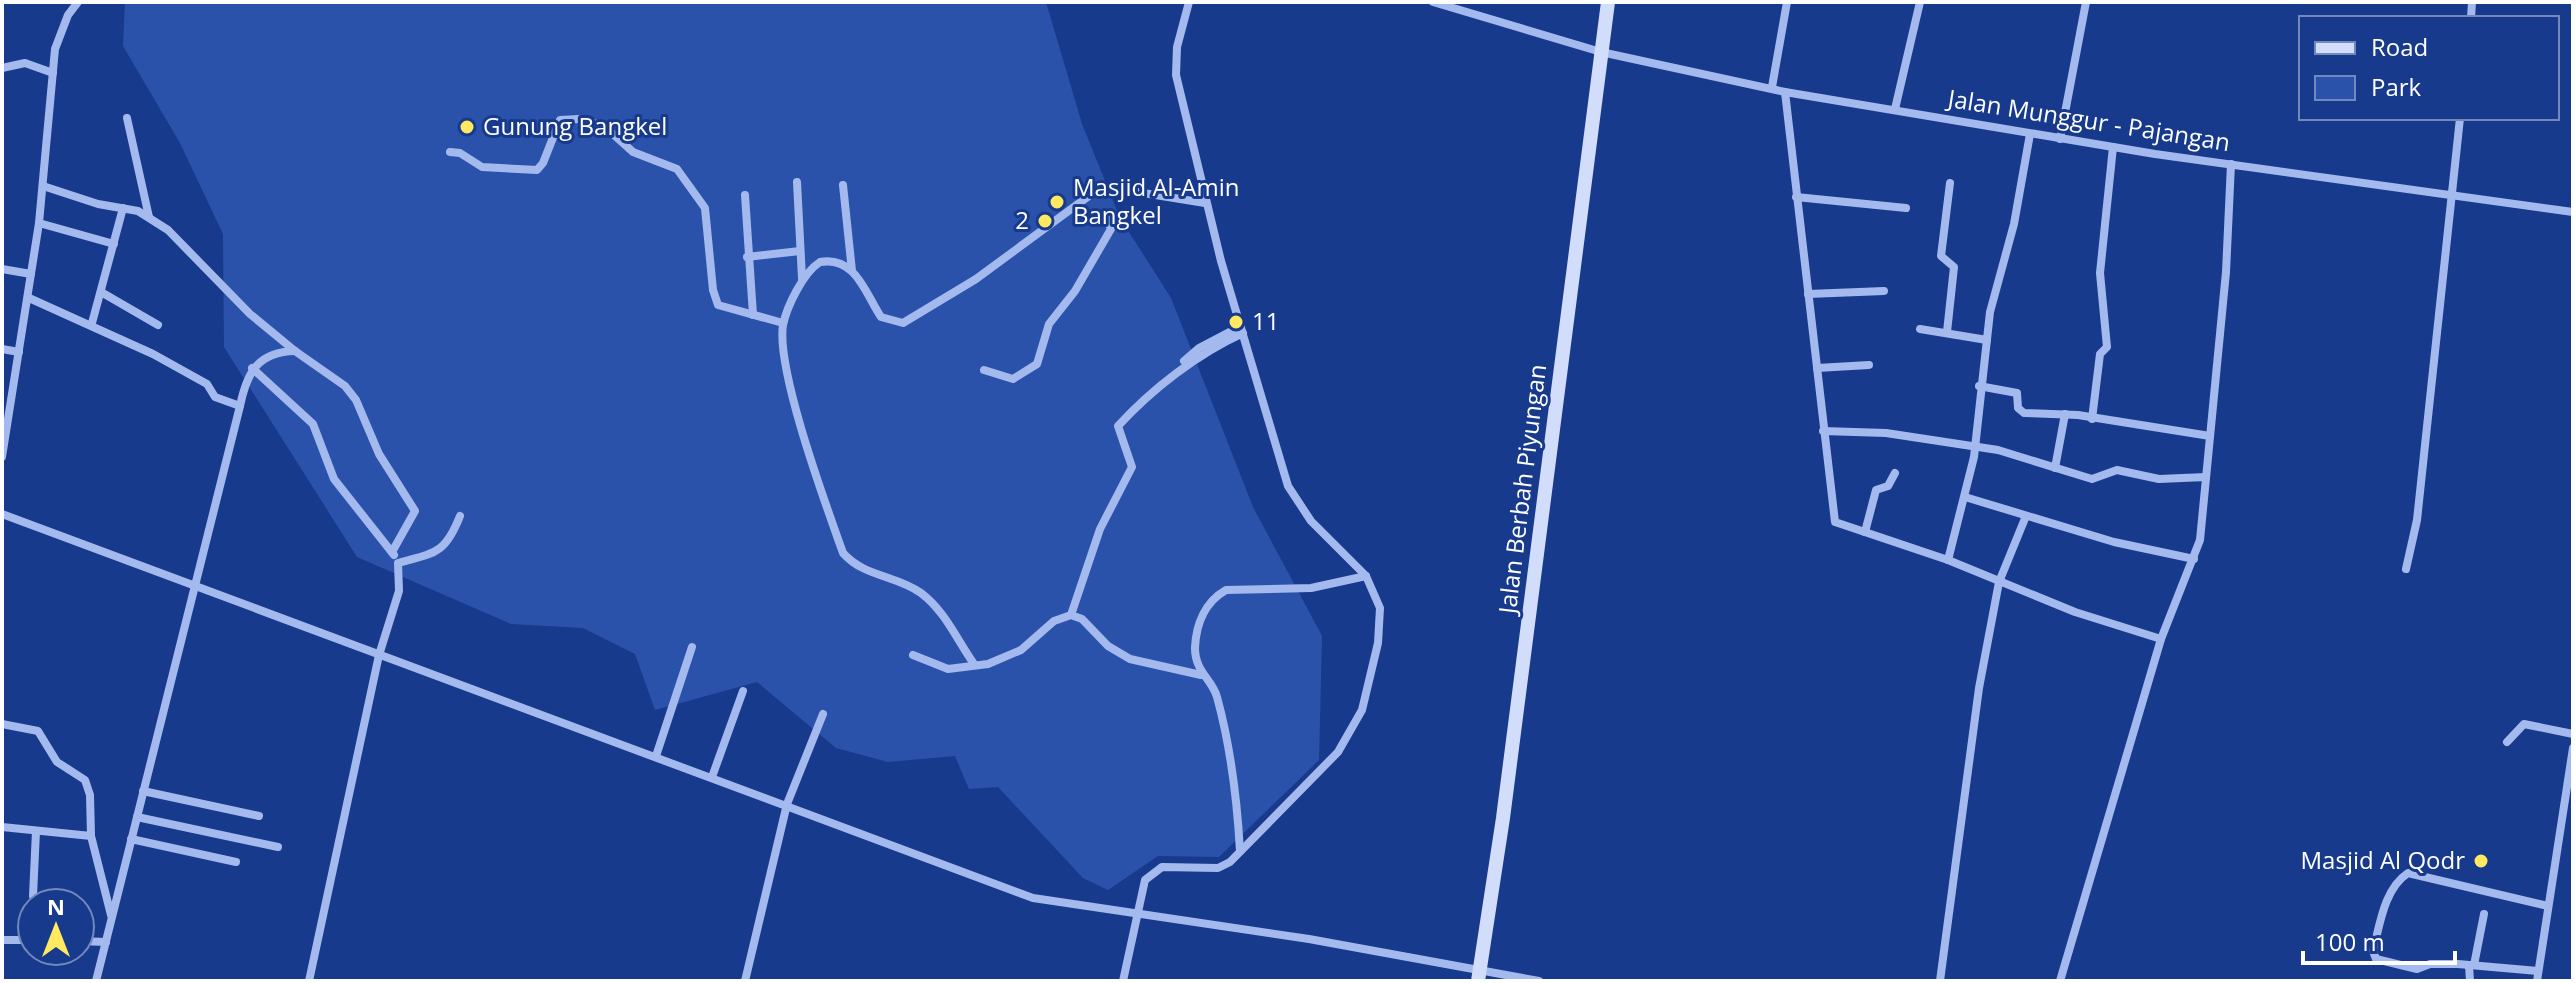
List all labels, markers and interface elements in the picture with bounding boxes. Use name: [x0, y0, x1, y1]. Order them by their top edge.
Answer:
legend: [2299, 16, 2559, 120]
text: Road: [2371, 30, 2428, 63]
text: Park: [2371, 70, 2422, 103]
street label: Jalan Munggur - Pajangan: [1944, 81, 2233, 158]
place label: Gunung Bangkel: [483, 109, 667, 142]
marker: Gunung Bangkel: [458, 118, 476, 136]
place label: Masjid Al-Amin Bangkel: [1073, 170, 1240, 231]
marker: Masjid Al-Amin Bangkel: [1048, 193, 1066, 211]
place label: 2: [1015, 203, 1029, 236]
marker: 2: [1036, 212, 1054, 230]
place label: 11: [1252, 304, 1279, 337]
marker: 11: [1227, 313, 1245, 331]
street label: Jalan Berbah Piyungan: [1490, 362, 1553, 617]
place label: Masjid Al Qodr: [2301, 843, 2465, 876]
marker: Masjid Al Qodr: [2472, 852, 2490, 870]
north arrow: [16, 887, 96, 967]
text: N: [47, 891, 65, 921]
scale bar: [2303, 915, 2455, 965]
text: 100 m: [2315, 925, 2385, 958]

